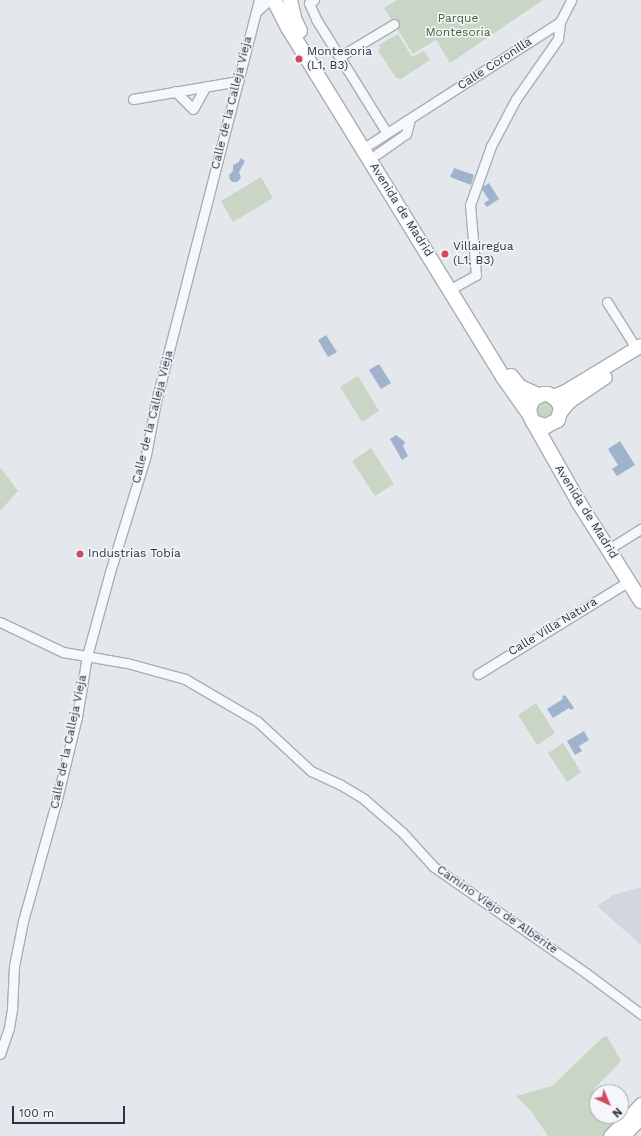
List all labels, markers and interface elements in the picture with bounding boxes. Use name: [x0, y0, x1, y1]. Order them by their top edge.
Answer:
park label: Parque Montesoria: [425, 12, 491, 40]
street label: Calle de la Calleja Vieja: [208, 34, 256, 172]
street label: Calle Coronilla: [455, 35, 535, 93]
place label: Montesoria (L1, B3): [307, 45, 372, 73]
marker: Montesoria (L1, B3): [294, 54, 304, 64]
street label: Avenida de Madrid: [366, 160, 436, 260]
place label: Villairegua (L1, B3): [453, 240, 514, 268]
marker: Villairegua (L1, B3): [440, 249, 450, 259]
street label: Calle de la Calleja Vieja: [129, 348, 177, 486]
street label: Avenida de Madrid: [551, 462, 621, 562]
place label: Industrias Tobía: [88, 547, 181, 561]
marker: Industrias Tobía: [75, 549, 85, 559]
street label: Calle Villa Natura: [506, 595, 600, 659]
street label: Calle de la Calleja Vieja: [48, 673, 90, 811]
street label: Camino Viejo de Alberite: [433, 862, 561, 958]
north arrow: [589, 1084, 629, 1124]
scale bar: [14, 1098, 127, 1124]
text: N: [610, 1105, 624, 1120]
text: 100 m: [19, 1106, 54, 1120]

